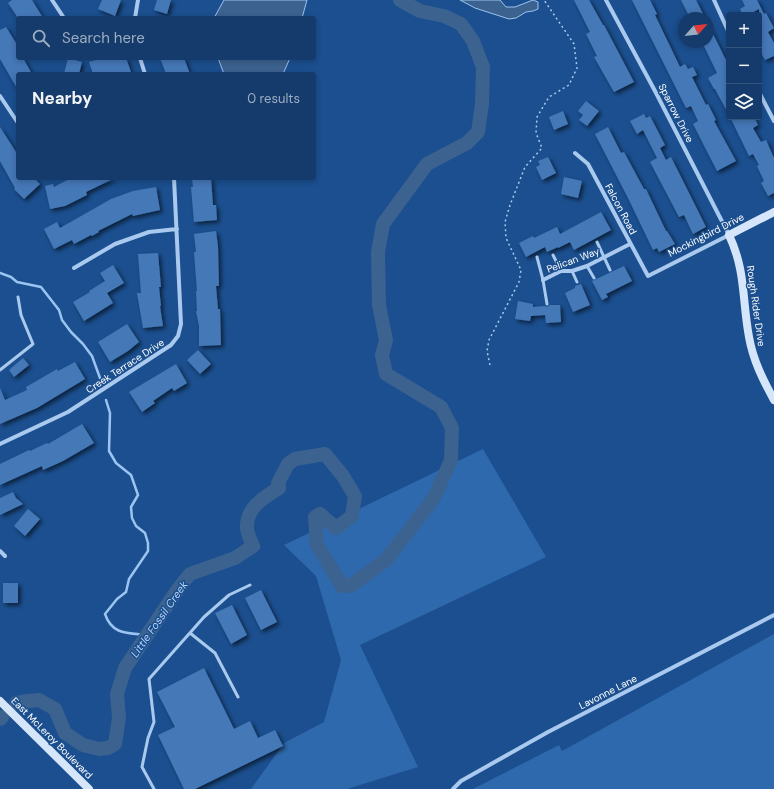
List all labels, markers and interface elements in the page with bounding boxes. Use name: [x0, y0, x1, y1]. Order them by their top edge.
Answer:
north arrow: [678, 12, 714, 48]
map controls: [726, 12, 762, 120]
button: +: [726, 12, 762, 48]
search box: [16, 16, 316, 60]
icon: search: [30, 27, 52, 49]
text: Search here: [62, 28, 145, 48]
button: −: [726, 48, 762, 84]
street label: Sparrow Drive: [656, 81, 697, 145]
button: layers: [726, 84, 762, 120]
text: Nearby: [32, 87, 92, 109]
text: 0 results: [247, 90, 300, 107]
street label: Falcon Road: [602, 181, 640, 237]
street label: Mockingbird Drive: [666, 210, 746, 260]
street label: Pelican Way: [545, 244, 602, 276]
street label: Rough Rider Drive: [744, 265, 768, 348]
street label: Creek Terrace Drive: [83, 336, 167, 396]
water label: Little Fossil Creek: [127, 578, 191, 660]
street label: Lavonne Lane: [577, 672, 639, 712]
street label: East McLeroy Boulevard: [8, 694, 96, 782]

